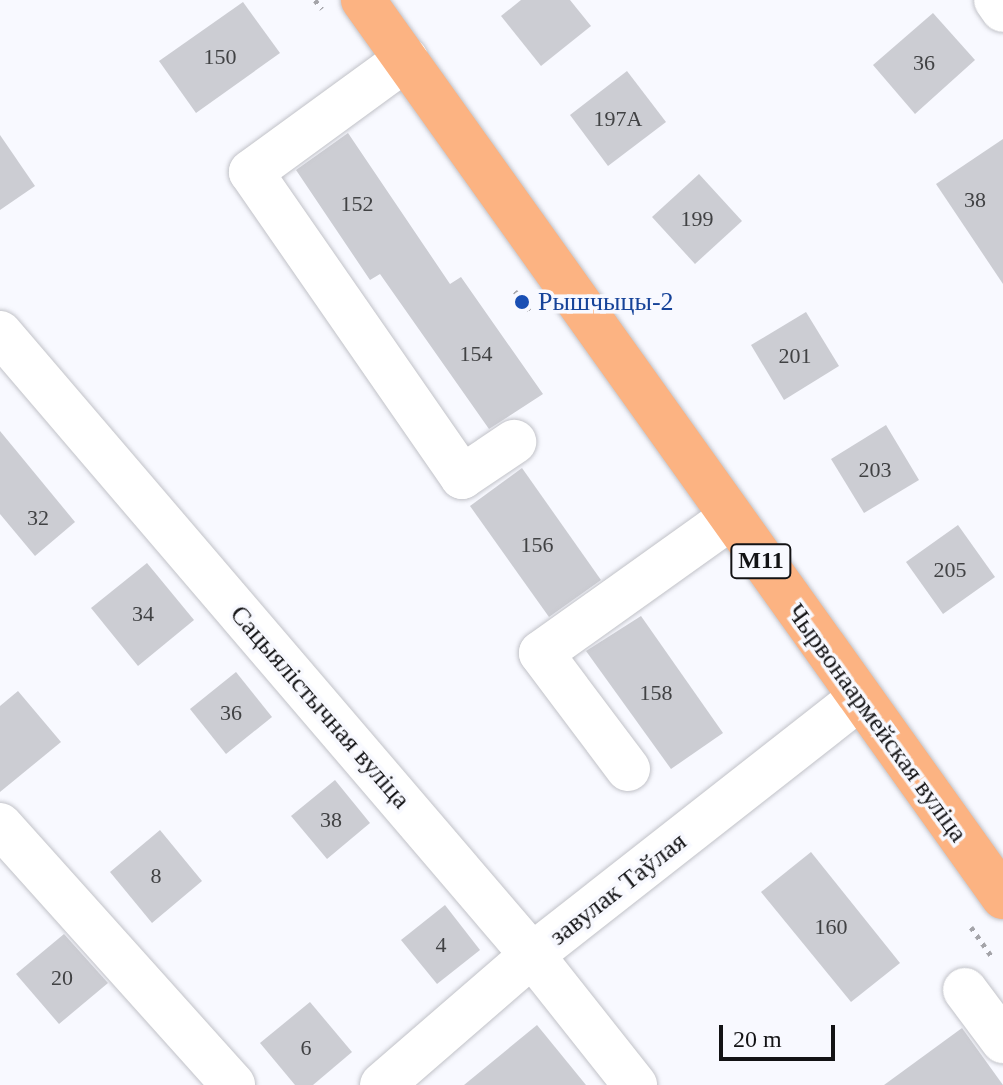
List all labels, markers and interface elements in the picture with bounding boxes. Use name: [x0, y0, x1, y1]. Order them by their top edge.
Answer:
house number: 150: [204, 44, 236, 70]
house number: 36: [913, 50, 935, 76]
house number: 197А: [594, 106, 642, 132]
house number: 38: [964, 187, 986, 213]
house number: 152: [340, 191, 374, 217]
house number: 199: [680, 206, 714, 232]
place label: Рышчыцы-2: [538, 286, 674, 318]
marker: Рышчыцы-2: [513, 293, 531, 311]
house number: 154: [460, 341, 492, 367]
house number: 201: [778, 343, 812, 369]
house number: 203: [858, 457, 892, 483]
house number: 32: [27, 505, 49, 531]
house number: 156: [520, 532, 554, 558]
road number: М11: [729, 541, 793, 581]
house number: 205: [934, 557, 966, 583]
street label: Чырвонаармейская вуліца: [780, 598, 974, 848]
street label: Сацыялістычная вуліца: [223, 599, 417, 815]
house number: 34: [132, 601, 154, 627]
house number: 158: [640, 680, 672, 706]
house number: 36: [220, 700, 242, 726]
house number: 38: [320, 807, 342, 833]
street label: завулак Таўлая: [543, 826, 693, 952]
house number: 8: [150, 863, 162, 889]
house number: 160: [814, 914, 848, 940]
house number: 4: [436, 932, 446, 958]
house number: 20: [51, 965, 73, 991]
scale bar: [723, 1009, 839, 1059]
text: 20 m: [733, 1026, 782, 1052]
house number: 6: [300, 1035, 312, 1061]

